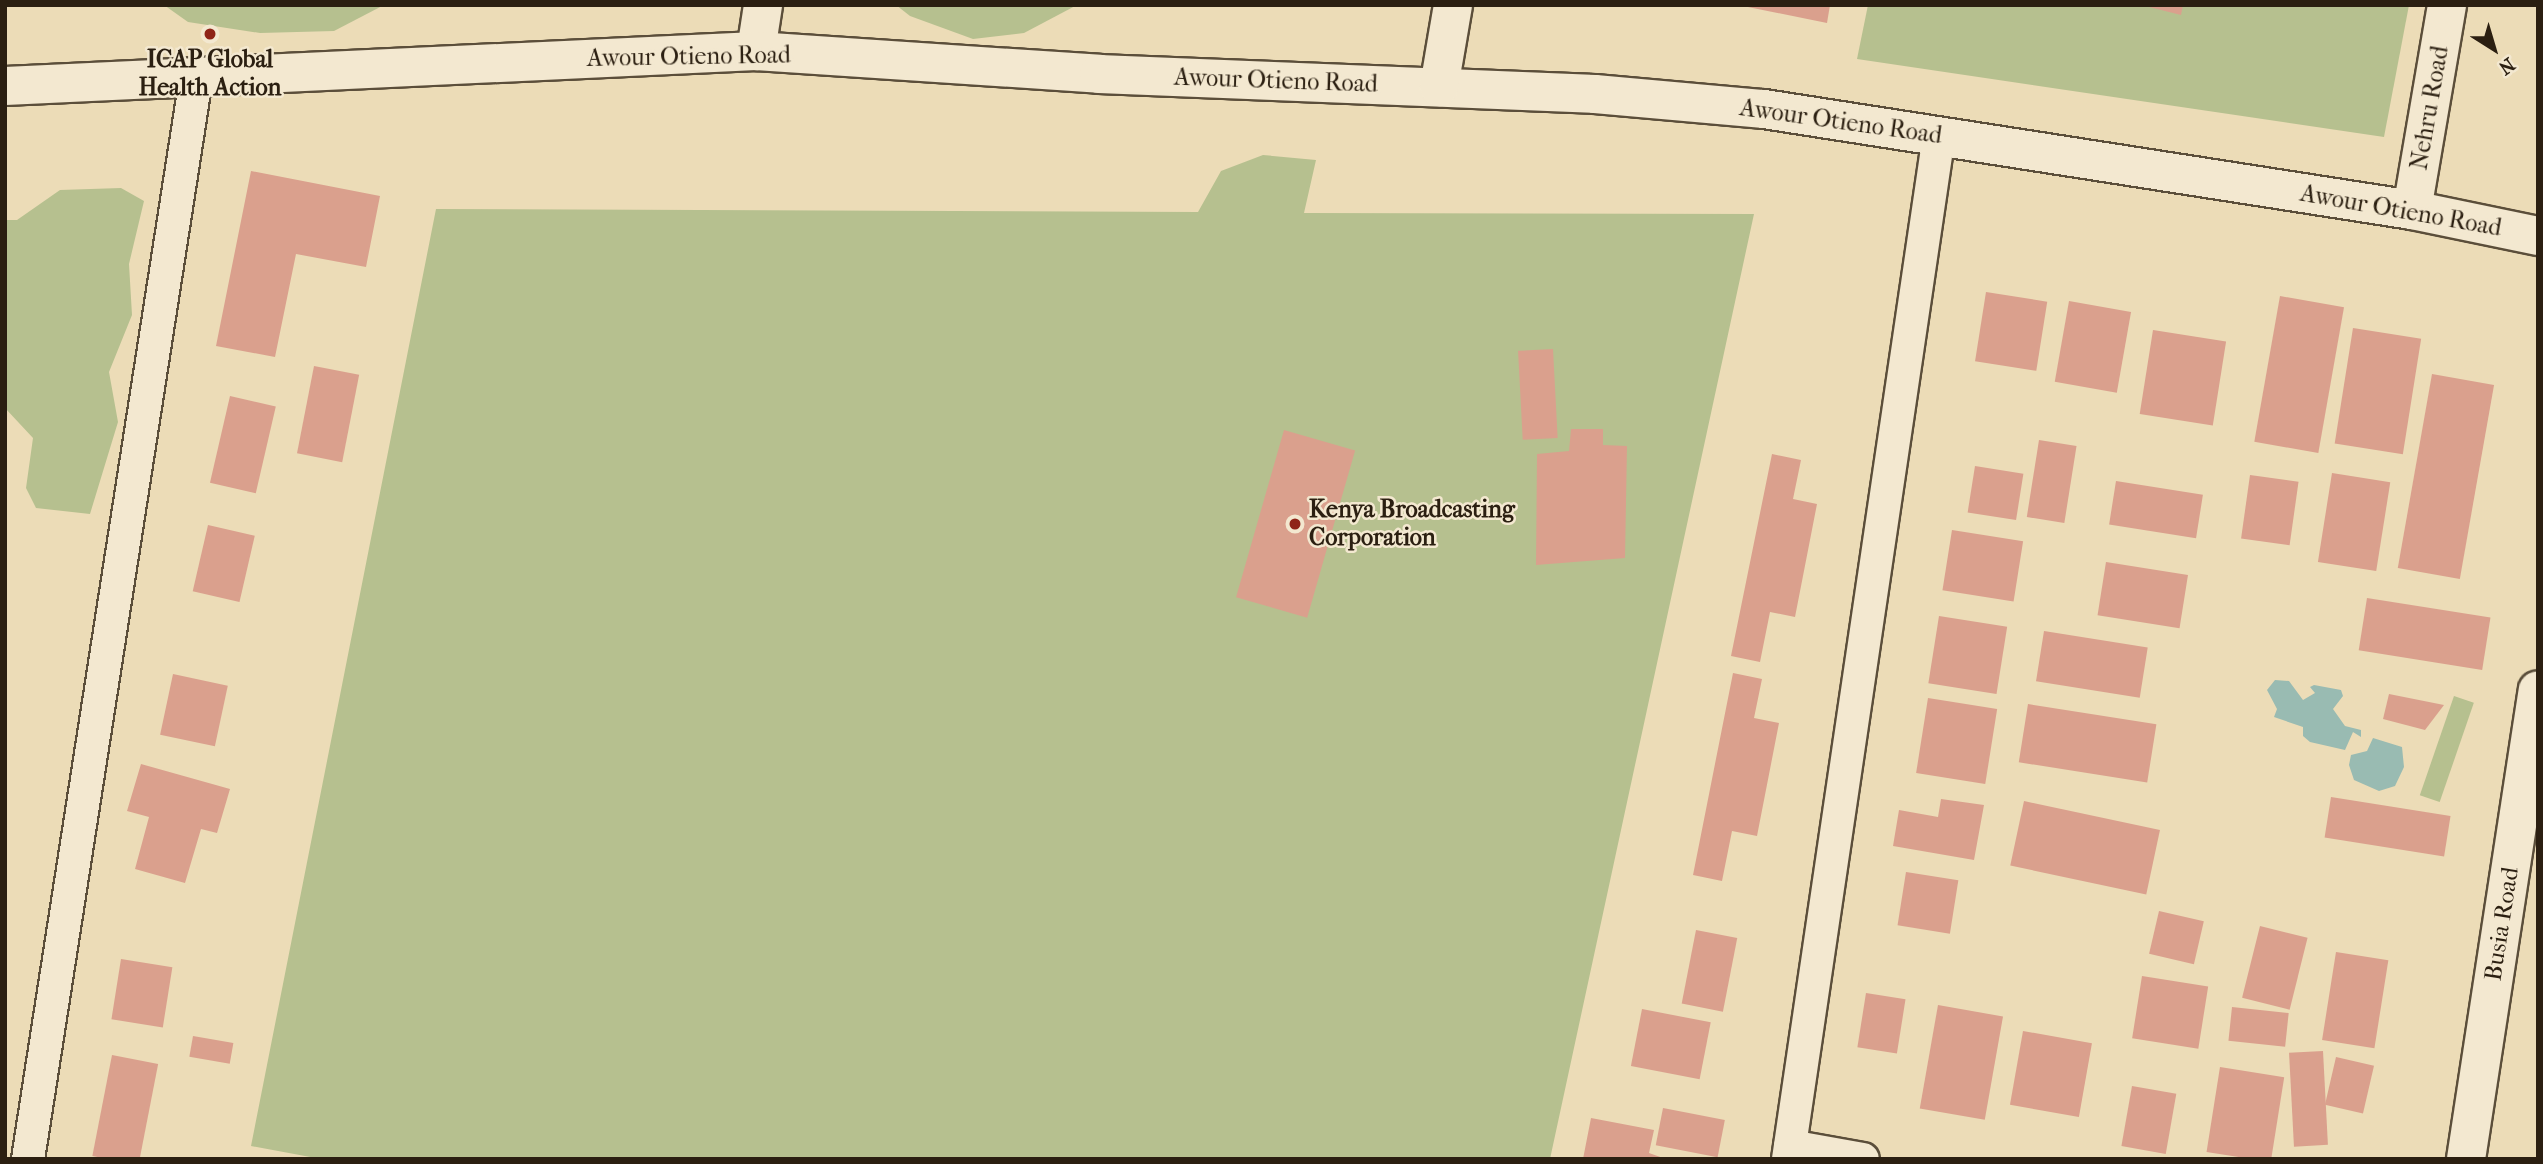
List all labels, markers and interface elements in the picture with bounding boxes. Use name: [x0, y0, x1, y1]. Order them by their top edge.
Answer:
north arrow: [2459, 14, 2529, 84]
marker: ICAP Global Health Action: [202, 26, 218, 42]
street label: Awour Otieno Road: [587, 41, 791, 73]
street label: Nehru Road: [2405, 44, 2455, 172]
place label: ICAP Global Health Action: [139, 46, 281, 102]
text: N: [2494, 53, 2519, 79]
street label: Awour Otieno Road: [1174, 63, 1378, 99]
street label: Awour Otieno Road: [1738, 94, 1944, 150]
street label: Awour Otieno Road: [2298, 179, 2504, 243]
place label: Kenya Broadcasting Corporation: [1309, 496, 1515, 552]
marker: Kenya Broadcasting Corporation: [1287, 516, 1303, 532]
street label: Busia Road: [2479, 865, 2525, 983]

